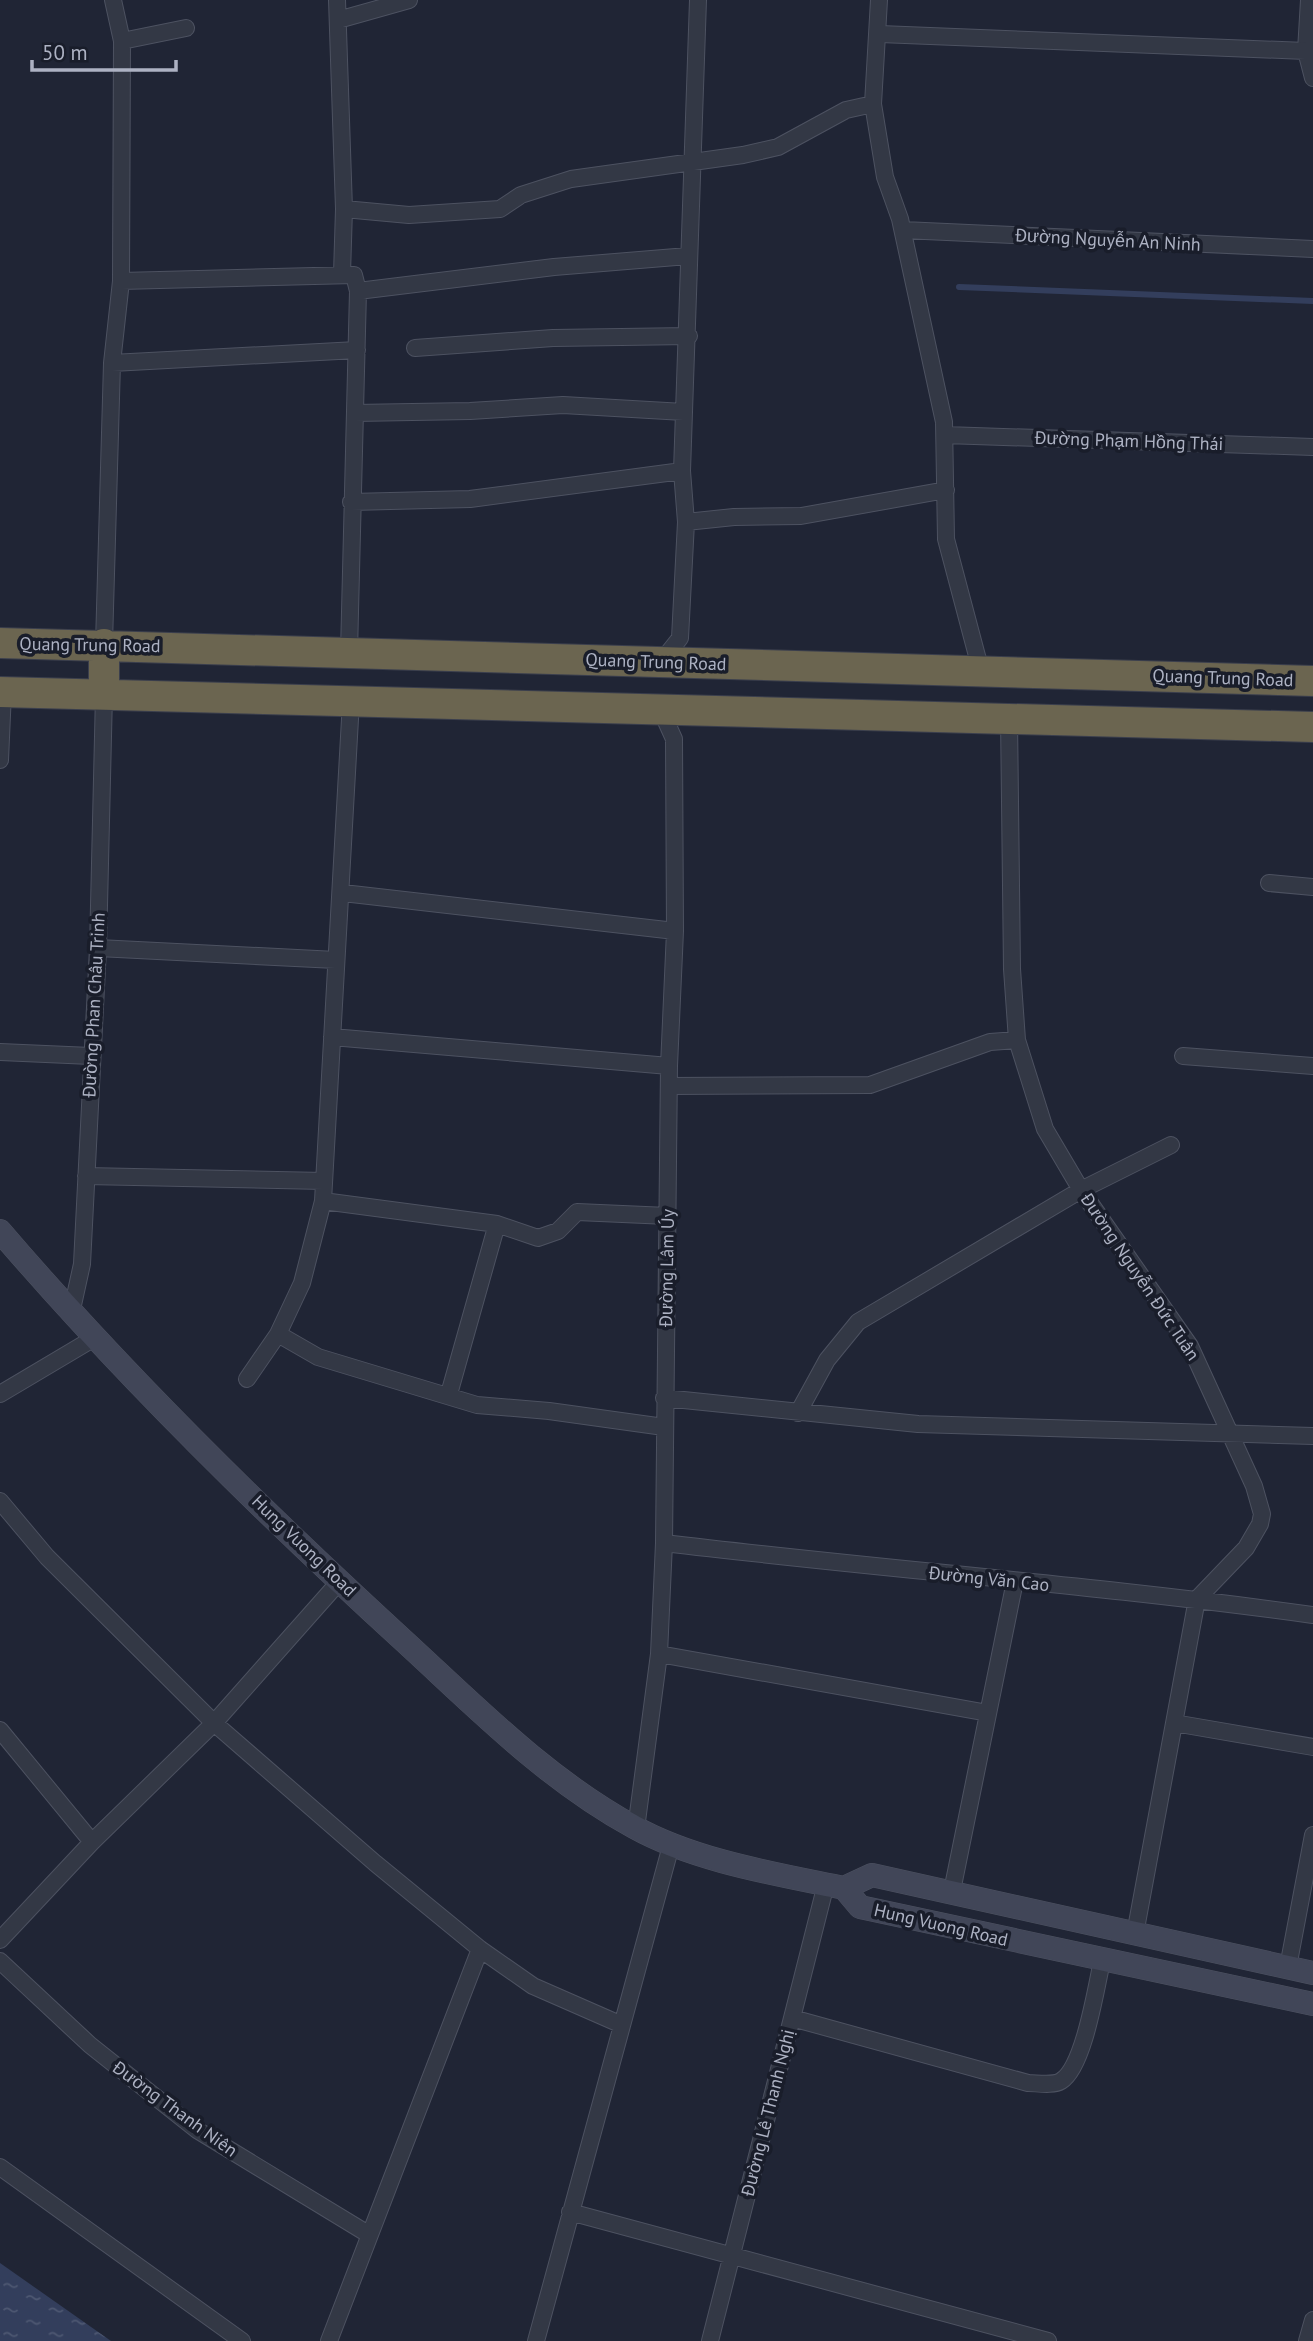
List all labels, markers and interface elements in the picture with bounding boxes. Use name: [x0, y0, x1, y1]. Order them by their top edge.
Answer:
scale bar: [32, 28, 175, 72]
text: 50 m: [42, 39, 88, 66]
street label: Đường Nguyễn An Ninh: [1014, 223, 1201, 256]
street label: Đường Phạm Hồng Thái: [1033, 426, 1224, 455]
street label: Quang Trung Road: [19, 632, 161, 657]
street label: Quang Trung Road: [585, 648, 727, 675]
street label: Quang Trung Road: [1152, 664, 1294, 691]
street label: Đường Phan Châu Trinh: [77, 912, 110, 1099]
street label: Đường Nguyễn Đức Tuân: [1075, 1188, 1205, 1365]
street label: Đường Lâm Úy: [654, 1208, 679, 1328]
street label: Hung Vuong Road: [247, 1490, 361, 1601]
street label: Đường Văn Cao: [927, 1561, 1050, 1596]
street label: Hung Vuong Road: [872, 1898, 1010, 1951]
street label: Đường Lê Thanh Nghị: [735, 2027, 799, 2199]
street label: Đường Thanh Niên: [108, 2055, 242, 2162]

